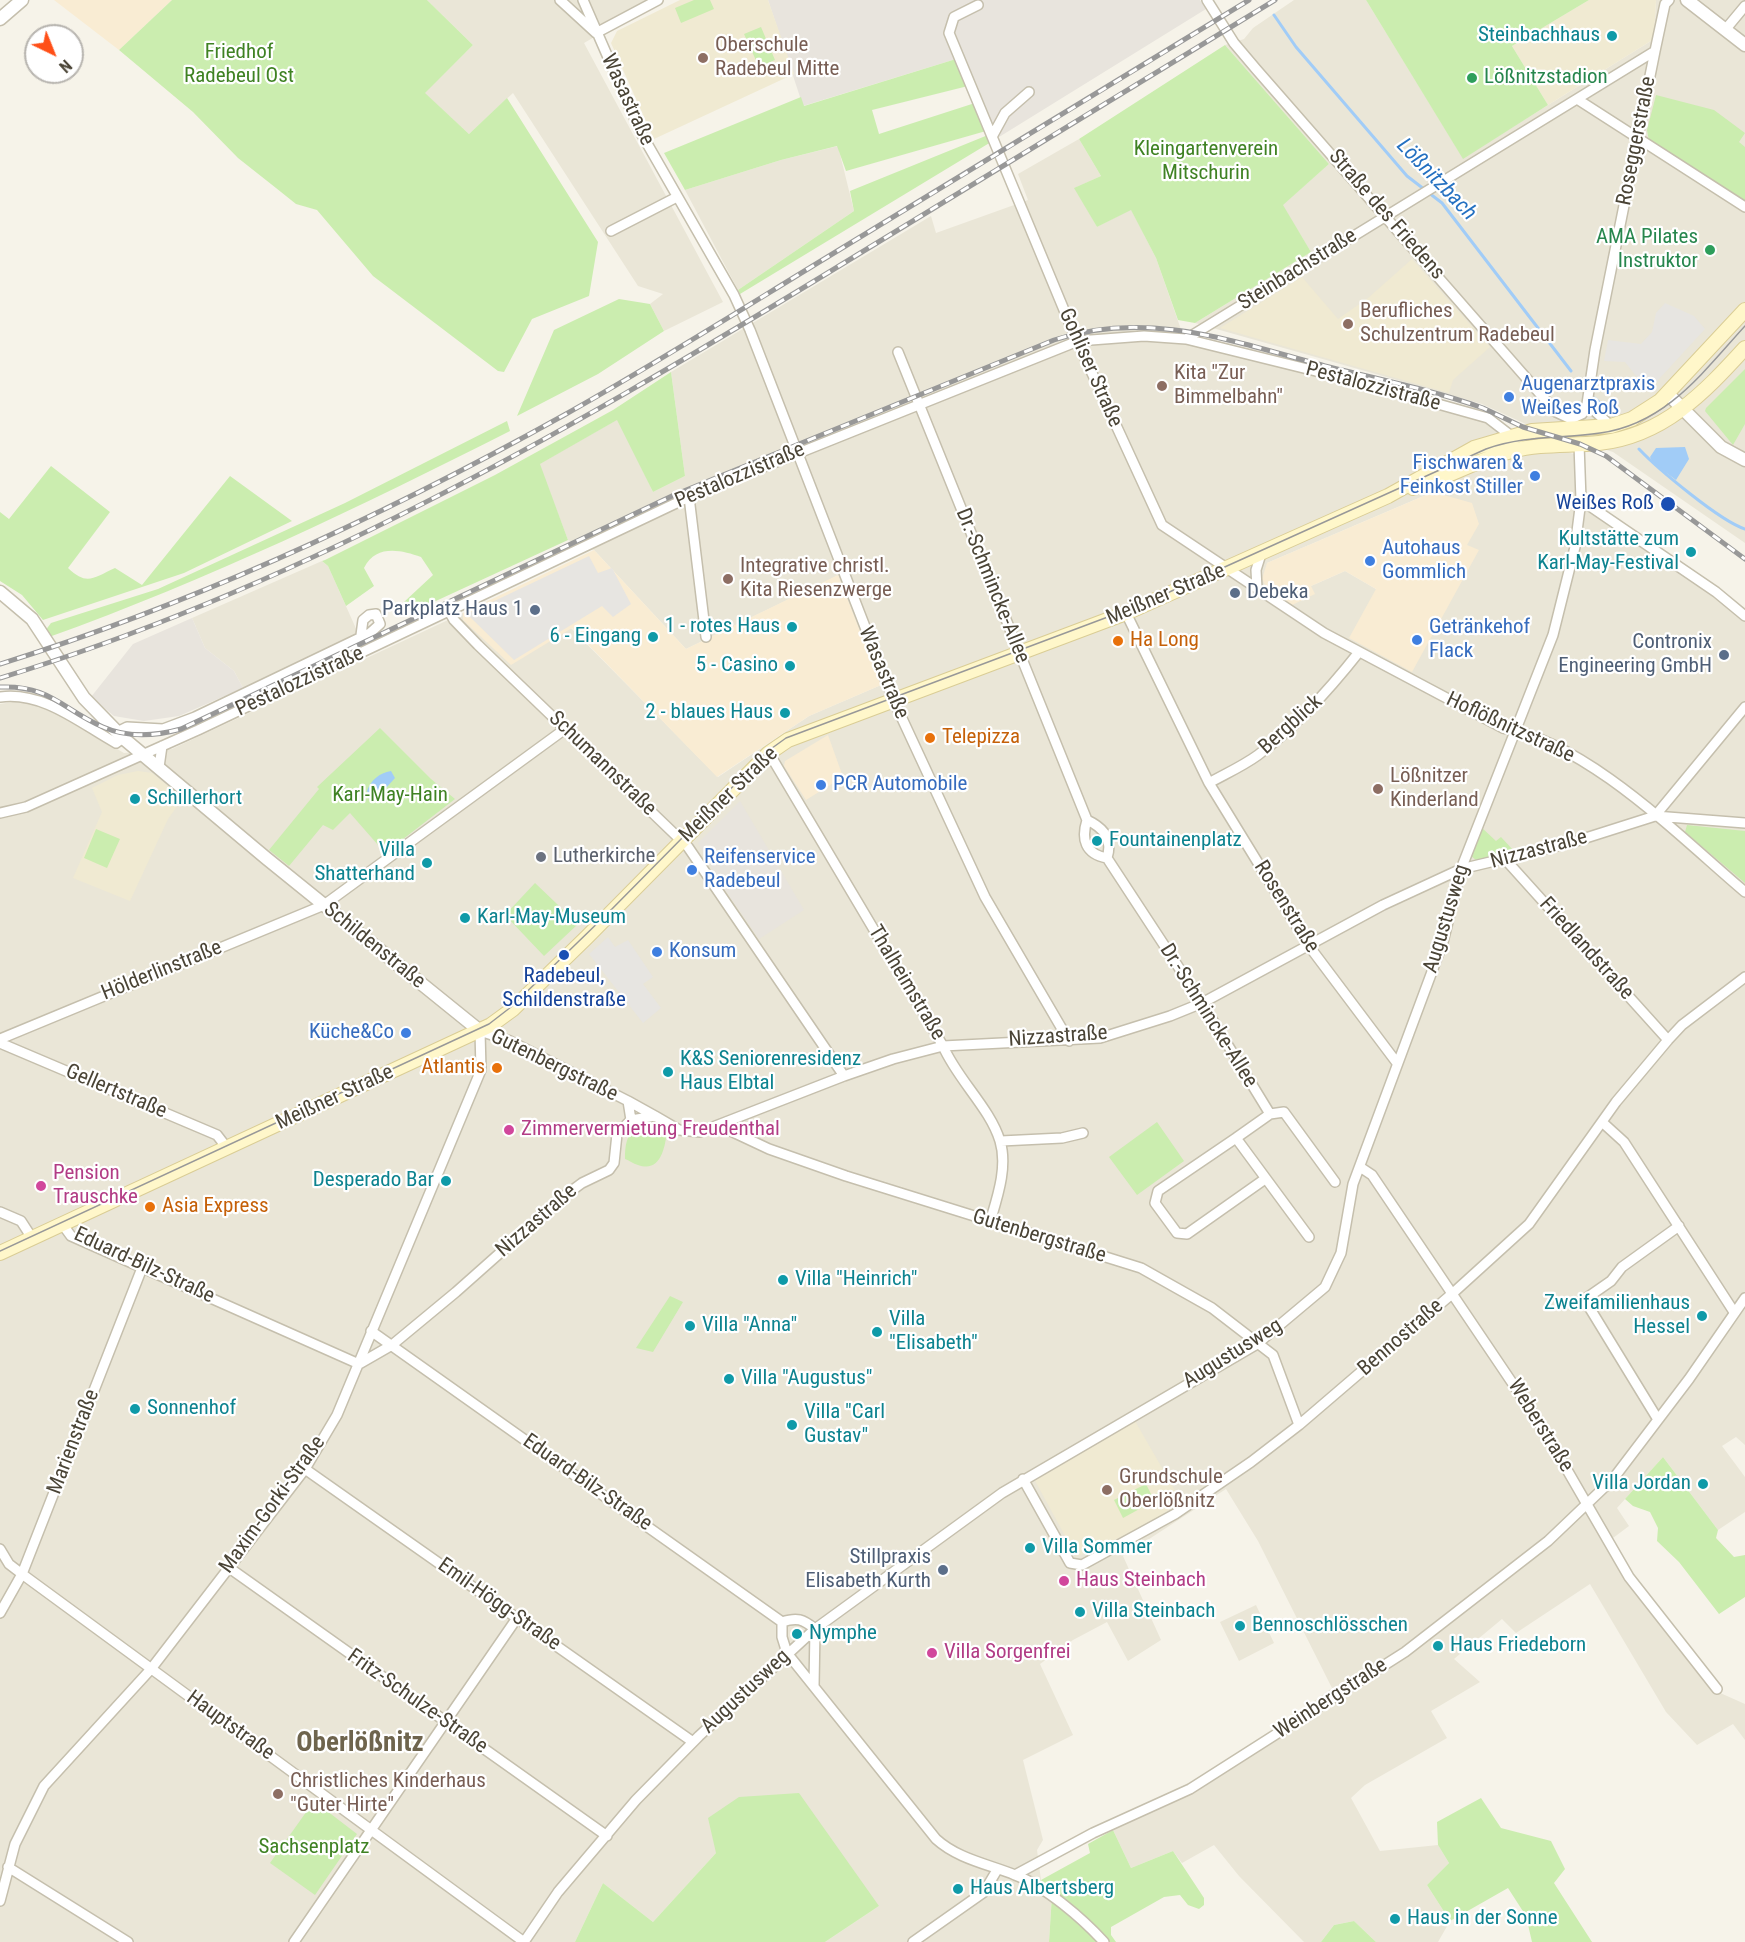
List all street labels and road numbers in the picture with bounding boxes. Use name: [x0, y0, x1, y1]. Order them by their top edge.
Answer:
street label: Wasastraße: [595, 50, 659, 150]
street label: Roseggerstraße: [1612, 74, 1662, 208]
street label: Straße des Friedens: [1323, 145, 1449, 285]
street label: Steinbachstraße: [1234, 224, 1362, 316]
street label: Gohliser Straße: [1053, 305, 1127, 431]
street label: Pestalozzistraße: [1303, 357, 1443, 417]
street label: Pestalozzistraße: [671, 437, 809, 515]
street label: Dr.-Schmincke-Allee: [949, 505, 1035, 667]
street label: Meißner Straße: [1103, 559, 1229, 631]
street label: Wasastraße: [852, 623, 914, 723]
street label: Pestalozzistraße: [232, 641, 368, 723]
street label: Hoflößnitzstraße: [1442, 687, 1578, 769]
street label: Bergblick: [1254, 690, 1328, 760]
street label: Schumannstraße: [543, 706, 661, 822]
street label: Meißner Straße: [675, 742, 783, 848]
street label: Nizzastraße: [1488, 825, 1590, 875]
street label: Rosenstraße: [1248, 856, 1324, 958]
street label: Augustusweg: [1419, 862, 1475, 976]
street label: Friedlandstraße: [1533, 892, 1639, 1006]
street label: Schildenstraße: [318, 897, 430, 995]
street label: Thalheimstraße: [862, 921, 950, 1045]
street label: Hölderlinstraße: [98, 935, 226, 1007]
street label: Dr.-Schmincke-Allee: [1154, 939, 1262, 1093]
street label: Nizzastraße: [1008, 1021, 1108, 1053]
street label: Gutenbergstraße: [486, 1024, 622, 1108]
street label: Gellertstraße: [62, 1059, 170, 1125]
street label: Meißner Straße: [272, 1060, 398, 1136]
street label: Nizzastraße: [491, 1179, 583, 1263]
street label: Gutenbergstraße: [969, 1205, 1109, 1269]
street label: Eduard-Bilz-Straße: [70, 1222, 218, 1310]
street label: Bennostraße: [1353, 1294, 1449, 1382]
street label: Augustusweg: [1179, 1314, 1287, 1394]
street label: Weberstraße: [1502, 1375, 1578, 1477]
street label: Marienstraße: [43, 1386, 105, 1498]
street label: Eduard-Bilz-Straße: [517, 1429, 657, 1537]
street label: Maxim-Gorki-Straße: [215, 1431, 331, 1579]
street label: Emil-Högg-Straße: [433, 1553, 565, 1657]
street label: Fritz-Schulze-Straße: [342, 1644, 492, 1760]
street label: Augustusweg: [696, 1645, 796, 1739]
street label: Weinbergstraße: [1270, 1653, 1392, 1745]
street label: Hauptstraße: [181, 1686, 279, 1766]

